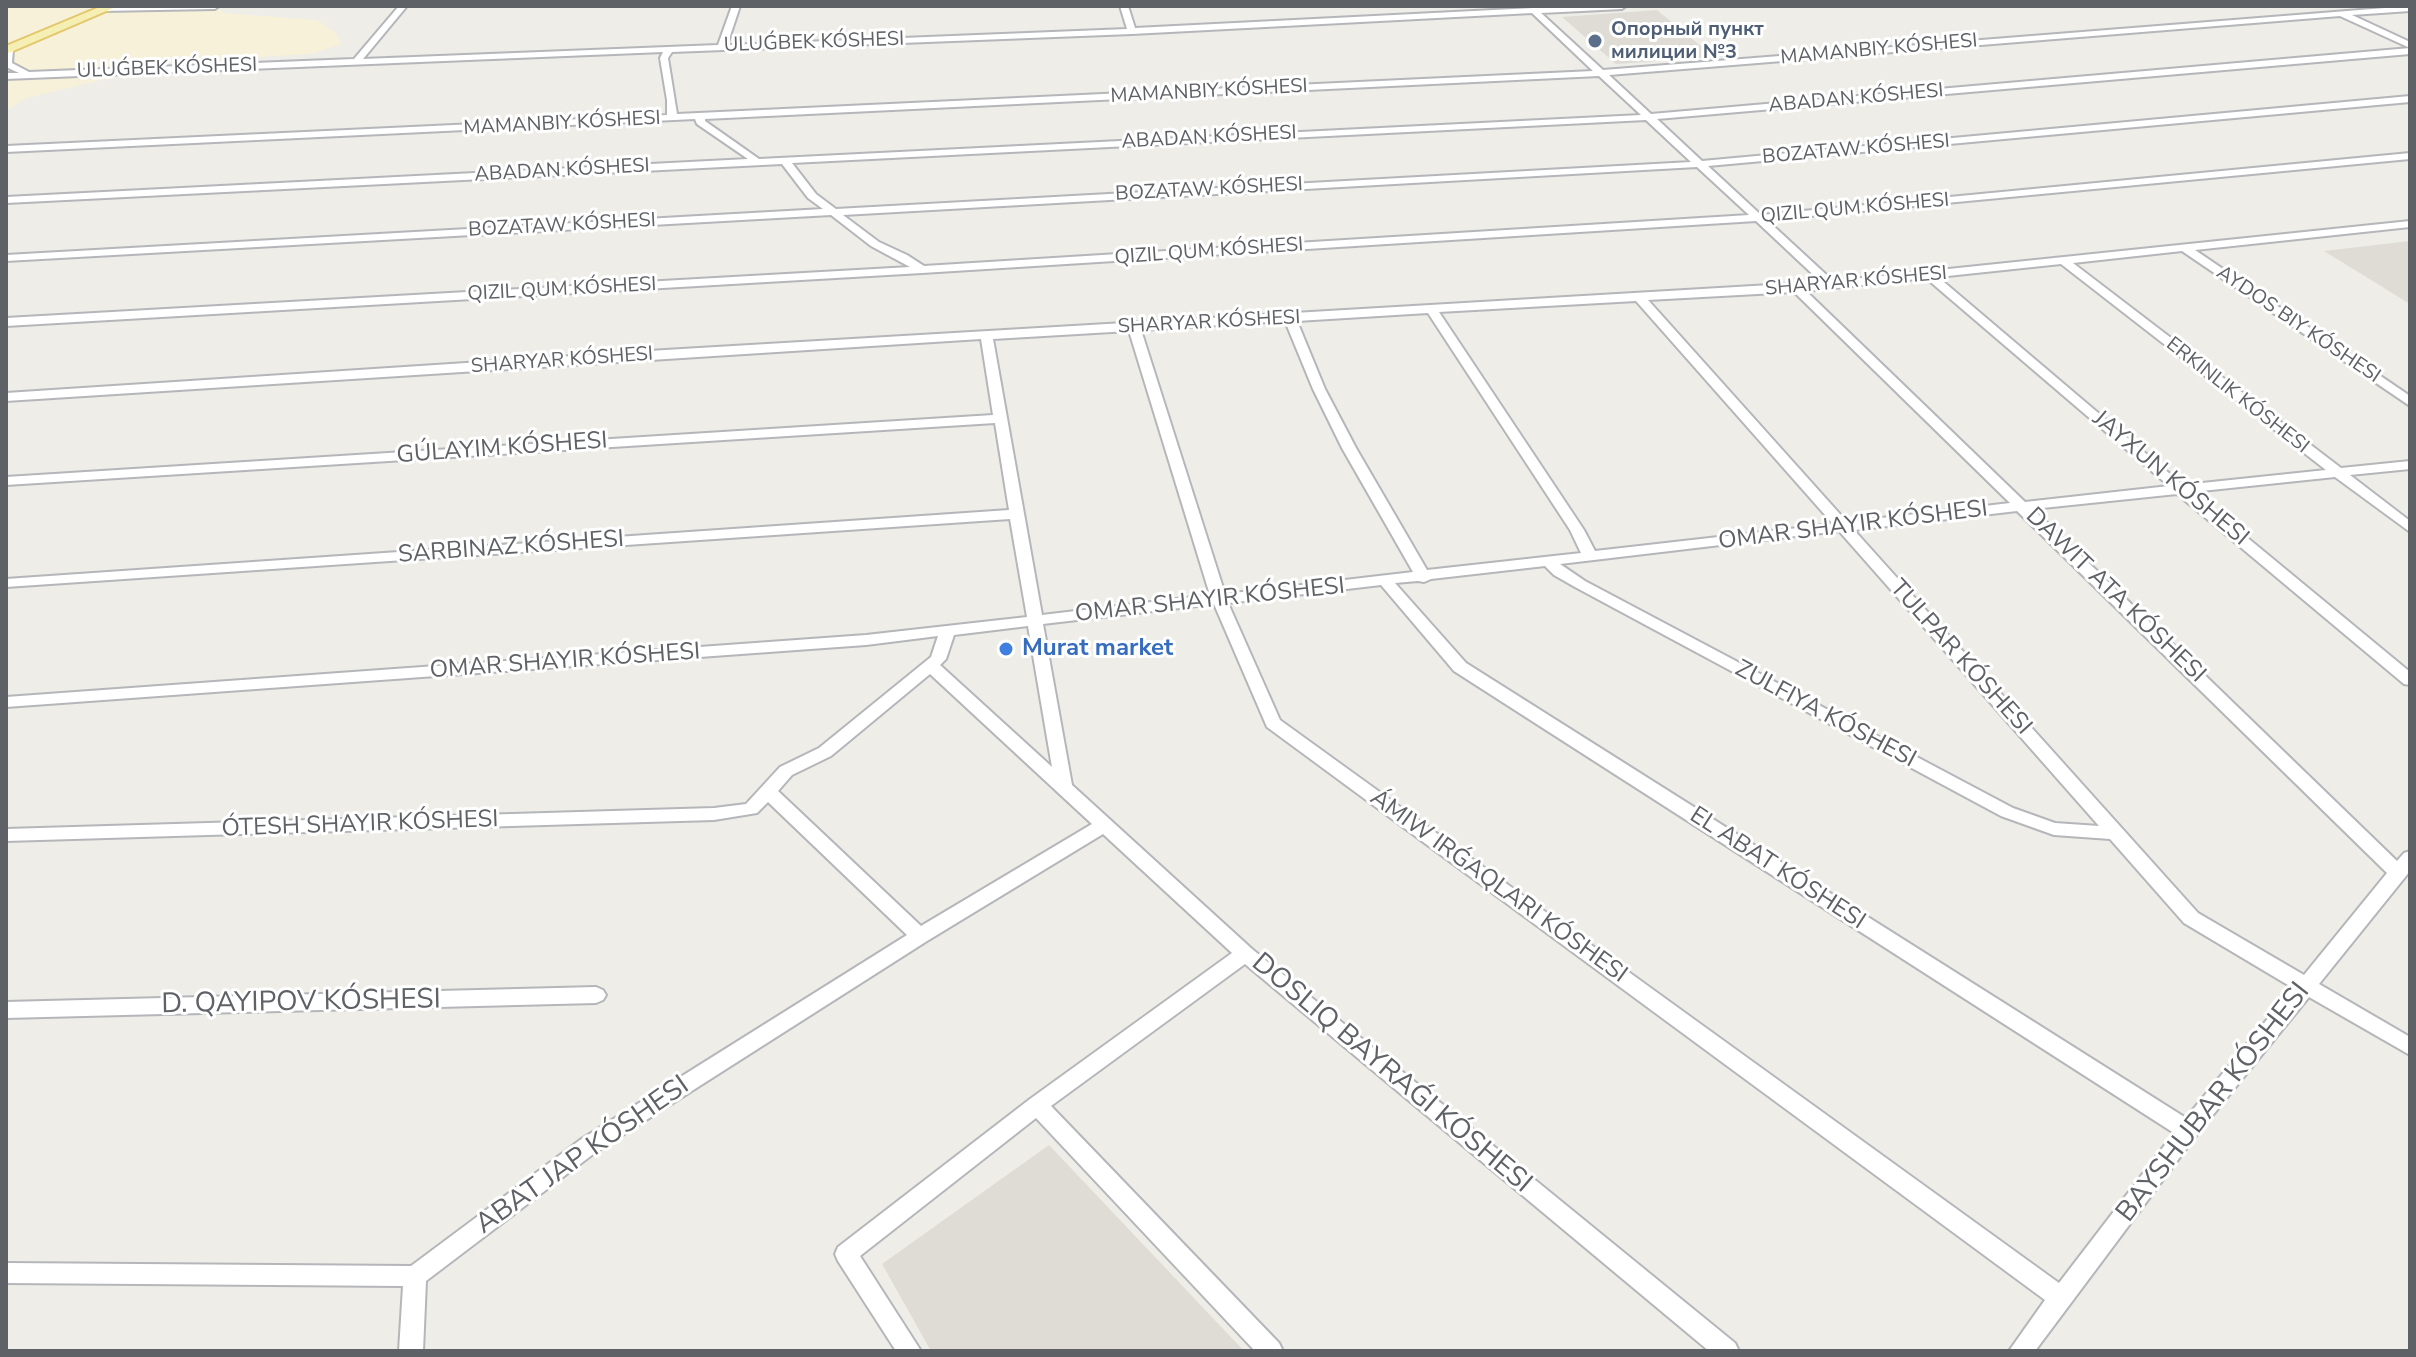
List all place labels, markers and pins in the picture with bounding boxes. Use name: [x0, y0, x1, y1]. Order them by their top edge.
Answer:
place label: Опорный пункт милиции №3: [1611, 18, 1764, 65]
marker: Опорный пункт милиции №3: [1586, 32, 1604, 50]
place label: Murat market: [1022, 635, 1173, 663]
marker: Murat market: [997, 640, 1015, 658]

